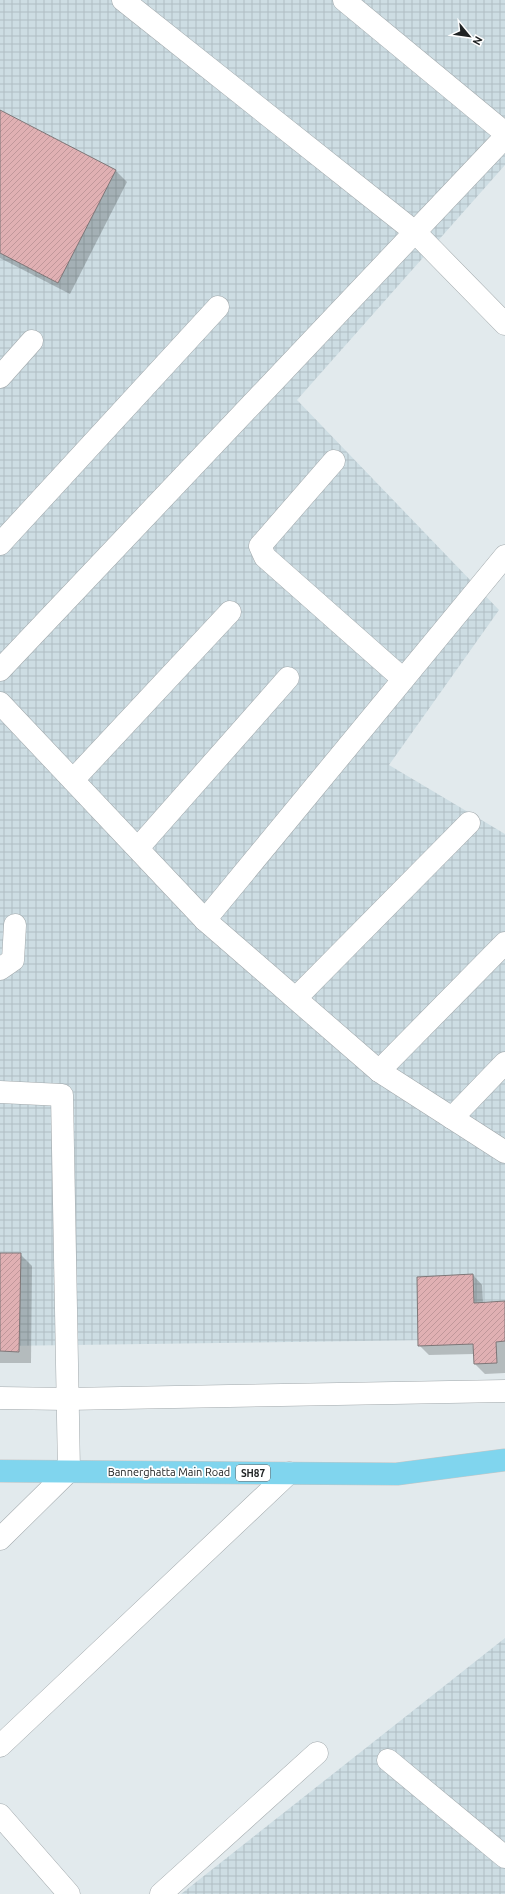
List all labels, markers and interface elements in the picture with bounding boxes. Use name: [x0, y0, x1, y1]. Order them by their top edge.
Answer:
north arrow: [449, 16, 489, 56]
text: N: [471, 34, 485, 47]
road number: SH87: [236, 1465, 270, 1481]
street label: Bannerghatta Main Road: [108, 1466, 230, 1478]

